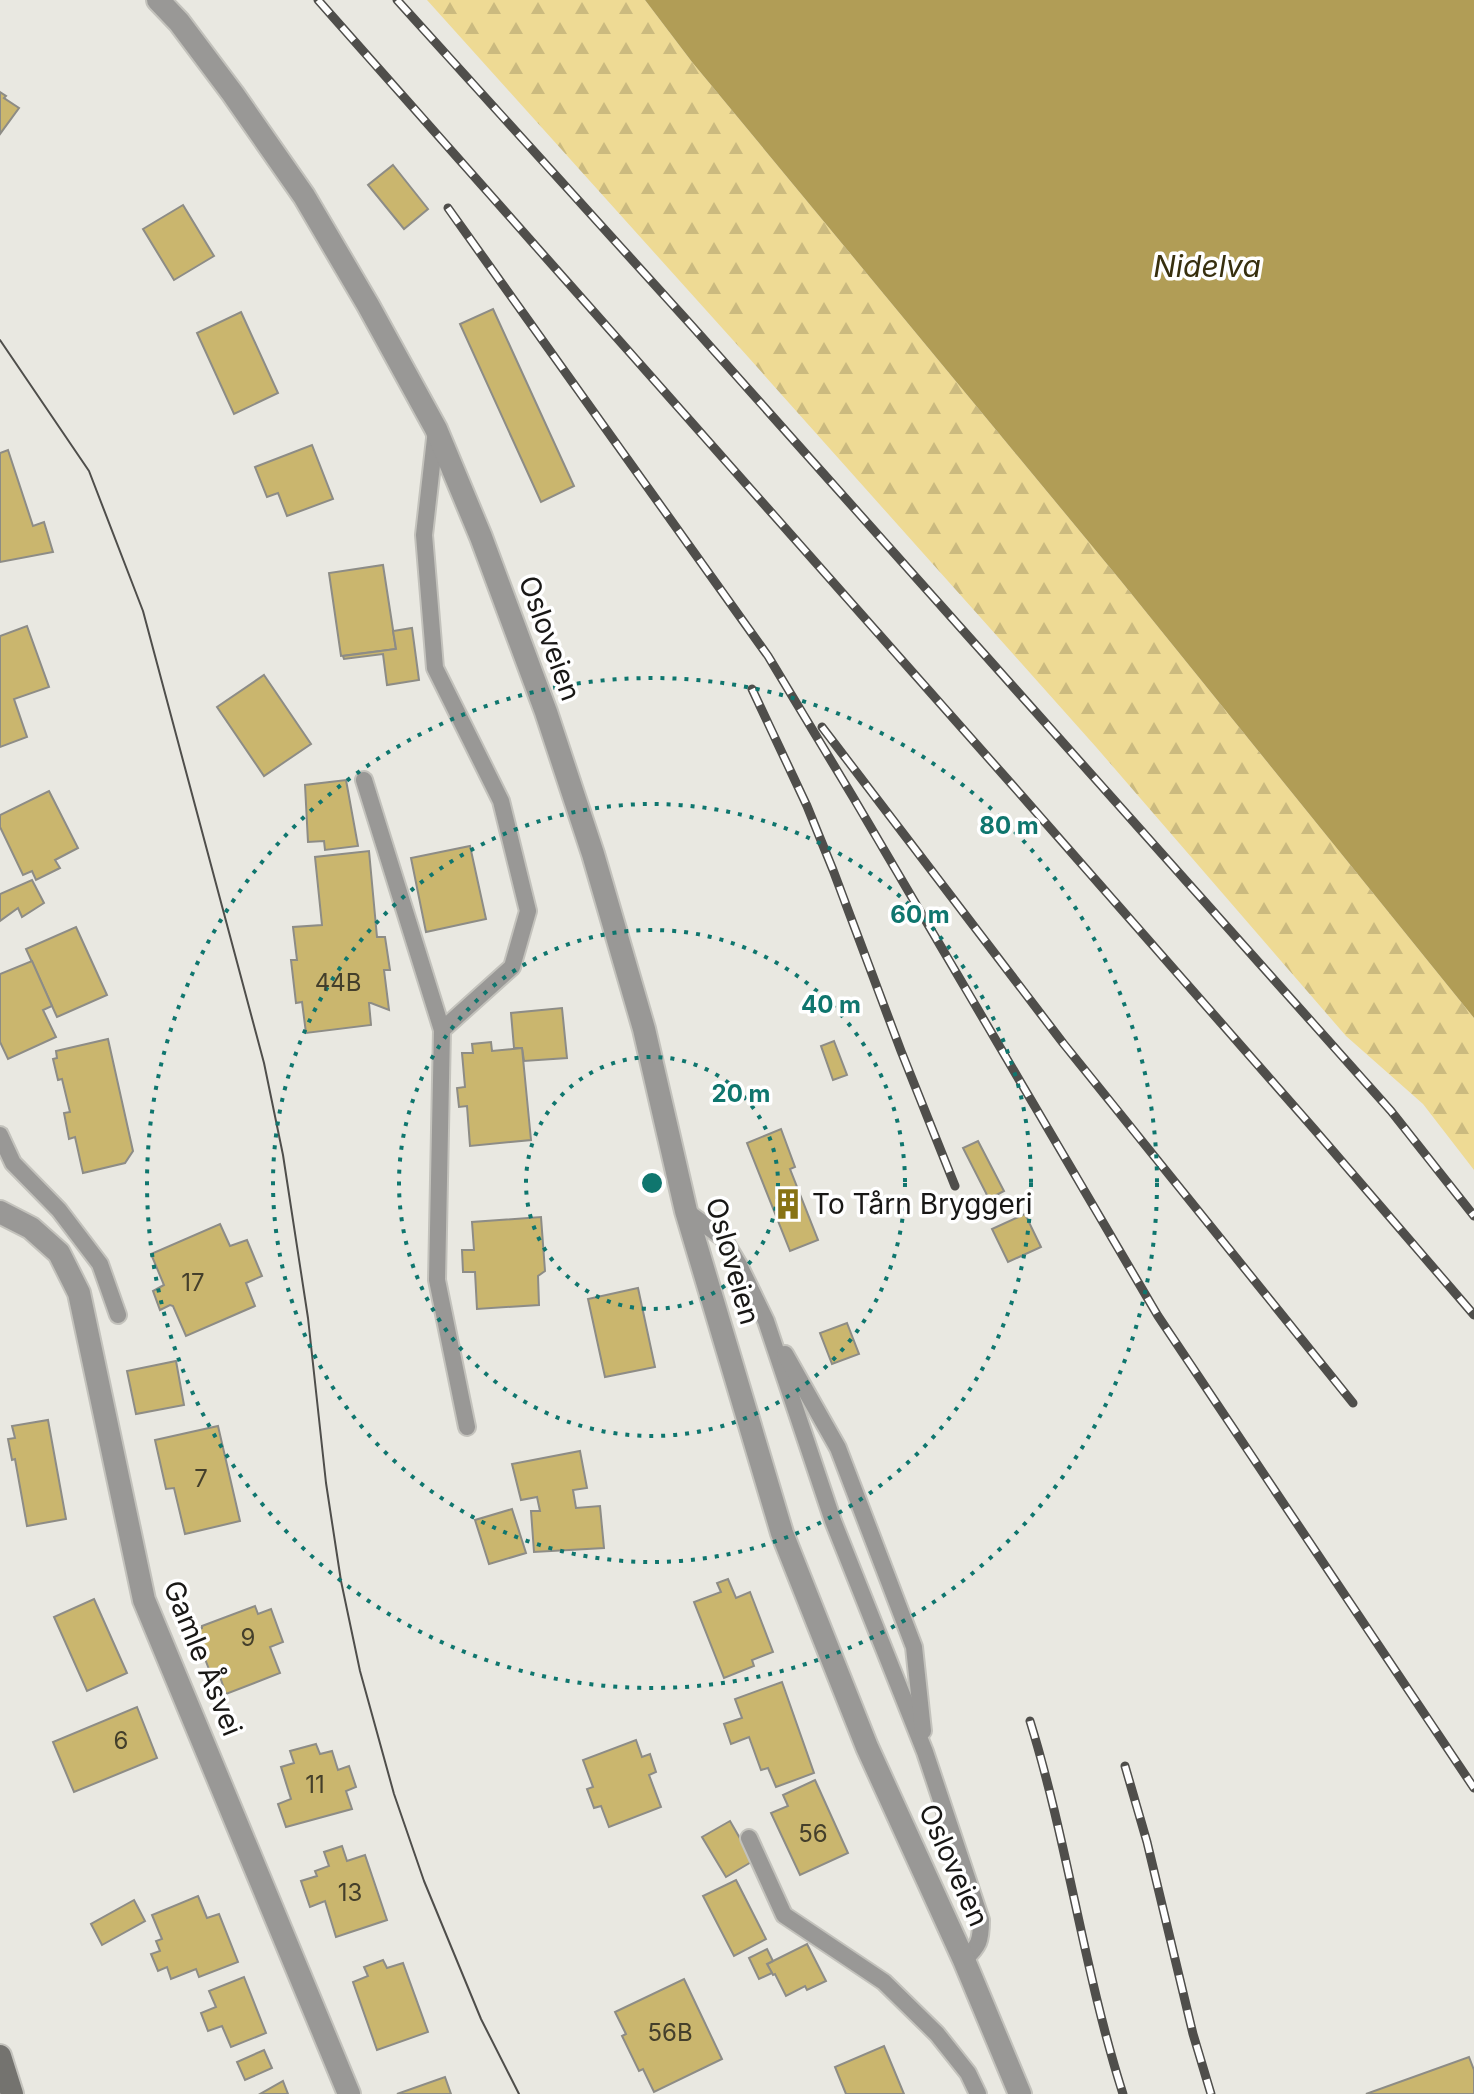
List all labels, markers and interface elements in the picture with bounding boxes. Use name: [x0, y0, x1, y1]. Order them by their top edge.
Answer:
water label: Nidelva: [1153, 248, 1261, 284]
street label: Osloveien: [512, 571, 588, 705]
text: 80 m: [979, 811, 1039, 840]
text: 60 m: [890, 900, 950, 929]
house number: 44B: [315, 968, 361, 997]
text: 40 m: [801, 990, 861, 1019]
text: 20 m: [712, 1079, 770, 1108]
centre of rings: [638, 1169, 666, 1197]
building icon: To Tårn Bryggeri: [771, 1187, 805, 1221]
place label: To Tårn Bryggeri: [812, 1187, 1033, 1221]
street label: Osloveien: [699, 1194, 767, 1328]
house number: 17: [181, 1268, 205, 1297]
house number: 7: [194, 1464, 208, 1493]
street label: Gamle Åsvei: [156, 1575, 251, 1741]
house number: 9: [241, 1623, 255, 1652]
house number: 6: [114, 1726, 128, 1755]
house number: 11: [305, 1770, 325, 1799]
street label: Osloveien: [912, 1799, 996, 1931]
house number: 56: [798, 1819, 828, 1848]
house number: 13: [338, 1878, 362, 1907]
house number: 56B: [647, 2018, 693, 2047]

